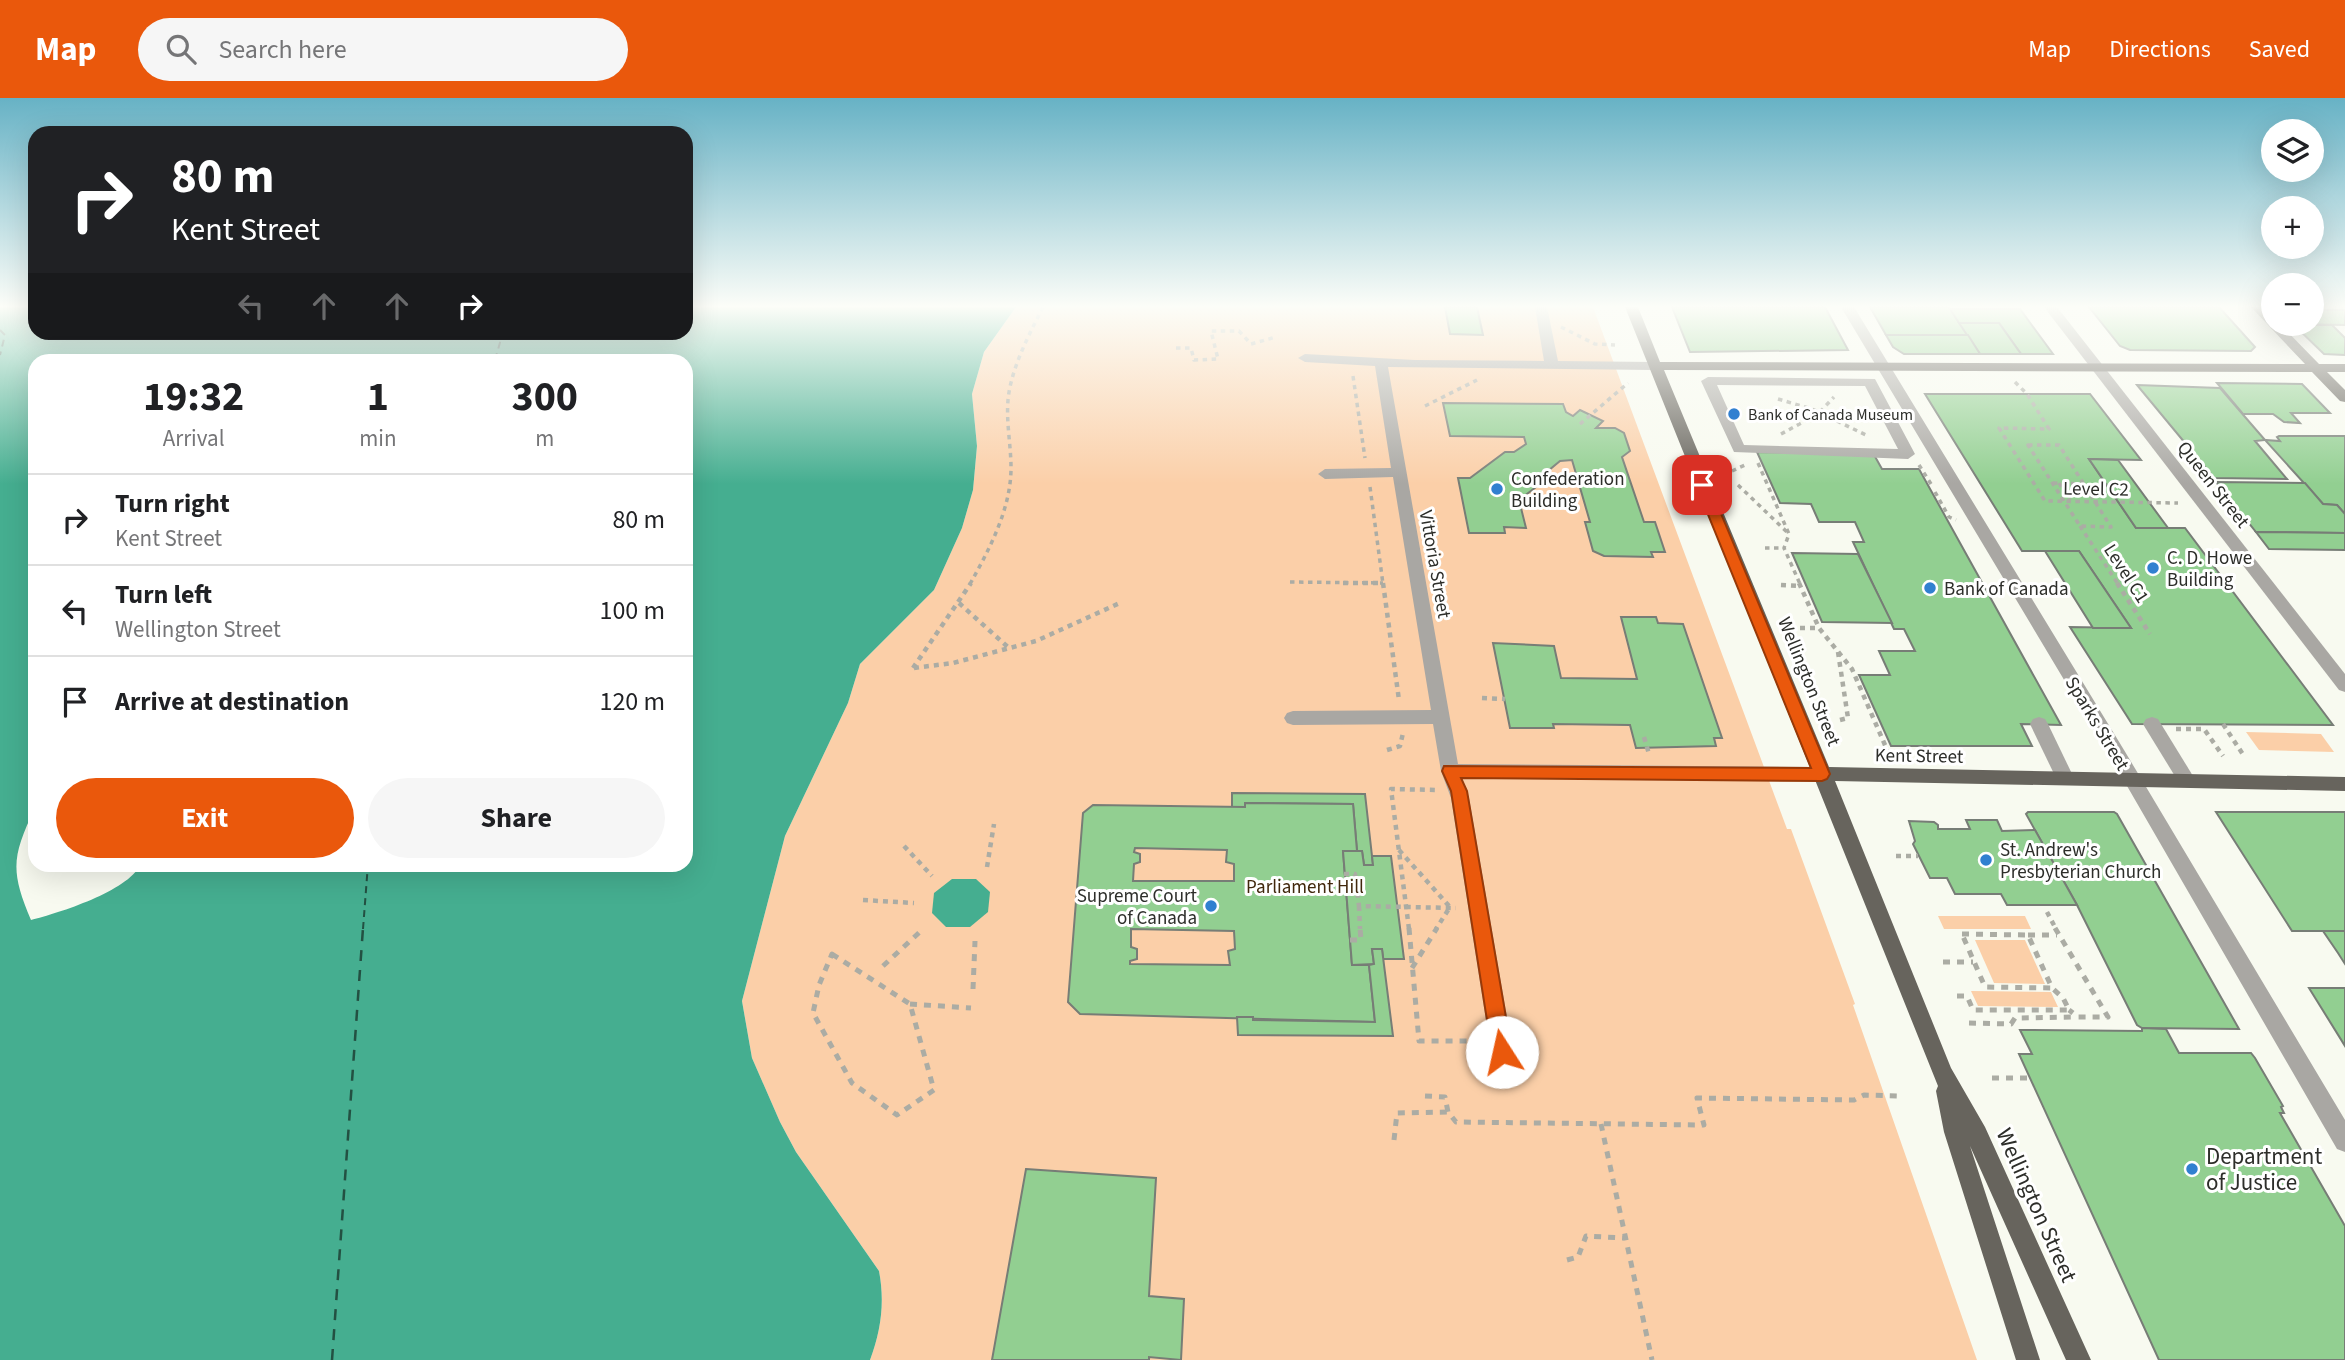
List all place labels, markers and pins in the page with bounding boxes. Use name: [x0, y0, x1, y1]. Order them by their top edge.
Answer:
place label: Bank of Canada Museum: [1748, 404, 1913, 426]
marker: Bank of Canada Museum: [1726, 406, 1742, 422]
pin: [1672, 455, 1732, 515]
place label: Confederation Building: [1511, 466, 1625, 515]
marker: Confederation Building: [1489, 481, 1505, 497]
place label: C. D. Howe Building: [2167, 545, 2252, 594]
marker: C. D. Howe Building: [2145, 560, 2161, 576]
place label: Bank of Canada: [1944, 576, 2068, 603]
marker: Bank of Canada: [1922, 580, 1938, 596]
place label: St. Andrew's Presbyterian Church: [2000, 837, 2161, 886]
marker: St. Andrew's Presbyterian Church: [1978, 852, 1994, 868]
place label: Supreme Court of Canada: [1077, 883, 1198, 932]
marker: Supreme Court of Canada: [1203, 898, 1219, 914]
place label: Department of Justice: [2206, 1140, 2322, 1199]
marker: Department of Justice: [2184, 1161, 2200, 1177]

